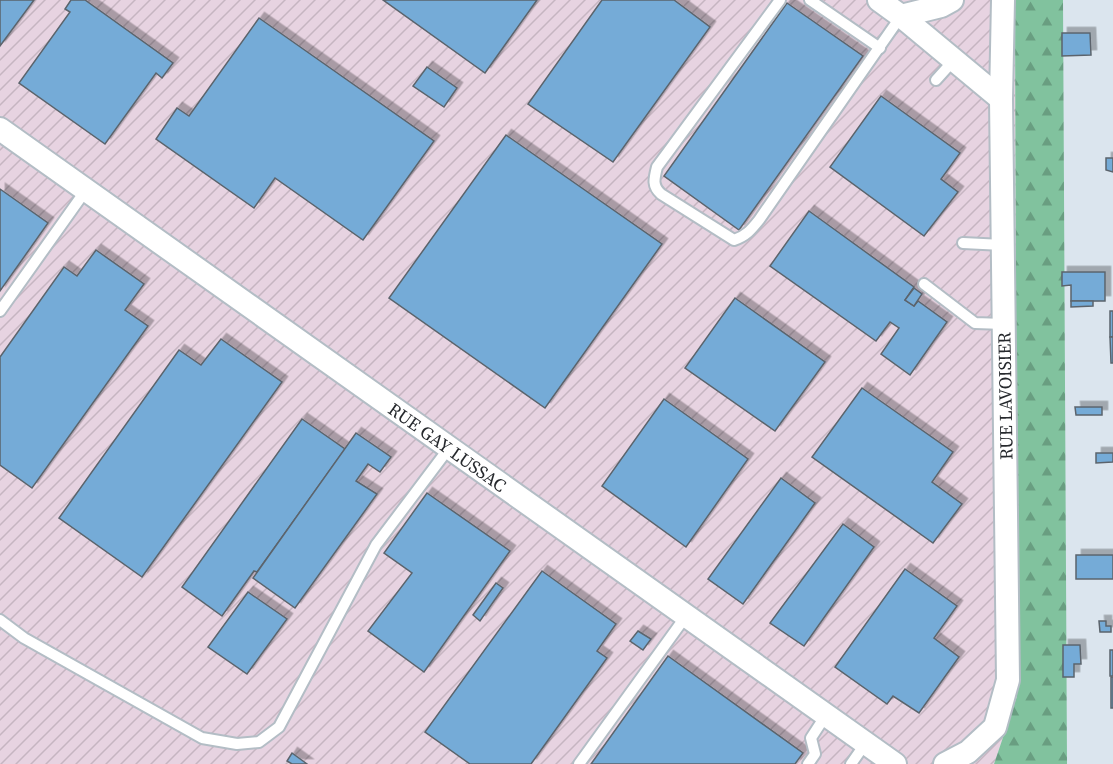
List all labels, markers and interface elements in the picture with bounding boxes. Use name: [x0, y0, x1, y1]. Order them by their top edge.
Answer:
street label: RUE LAVOISIER: [991, 332, 1019, 460]
street label: RUE GAY LUSSAC: [384, 396, 512, 497]

